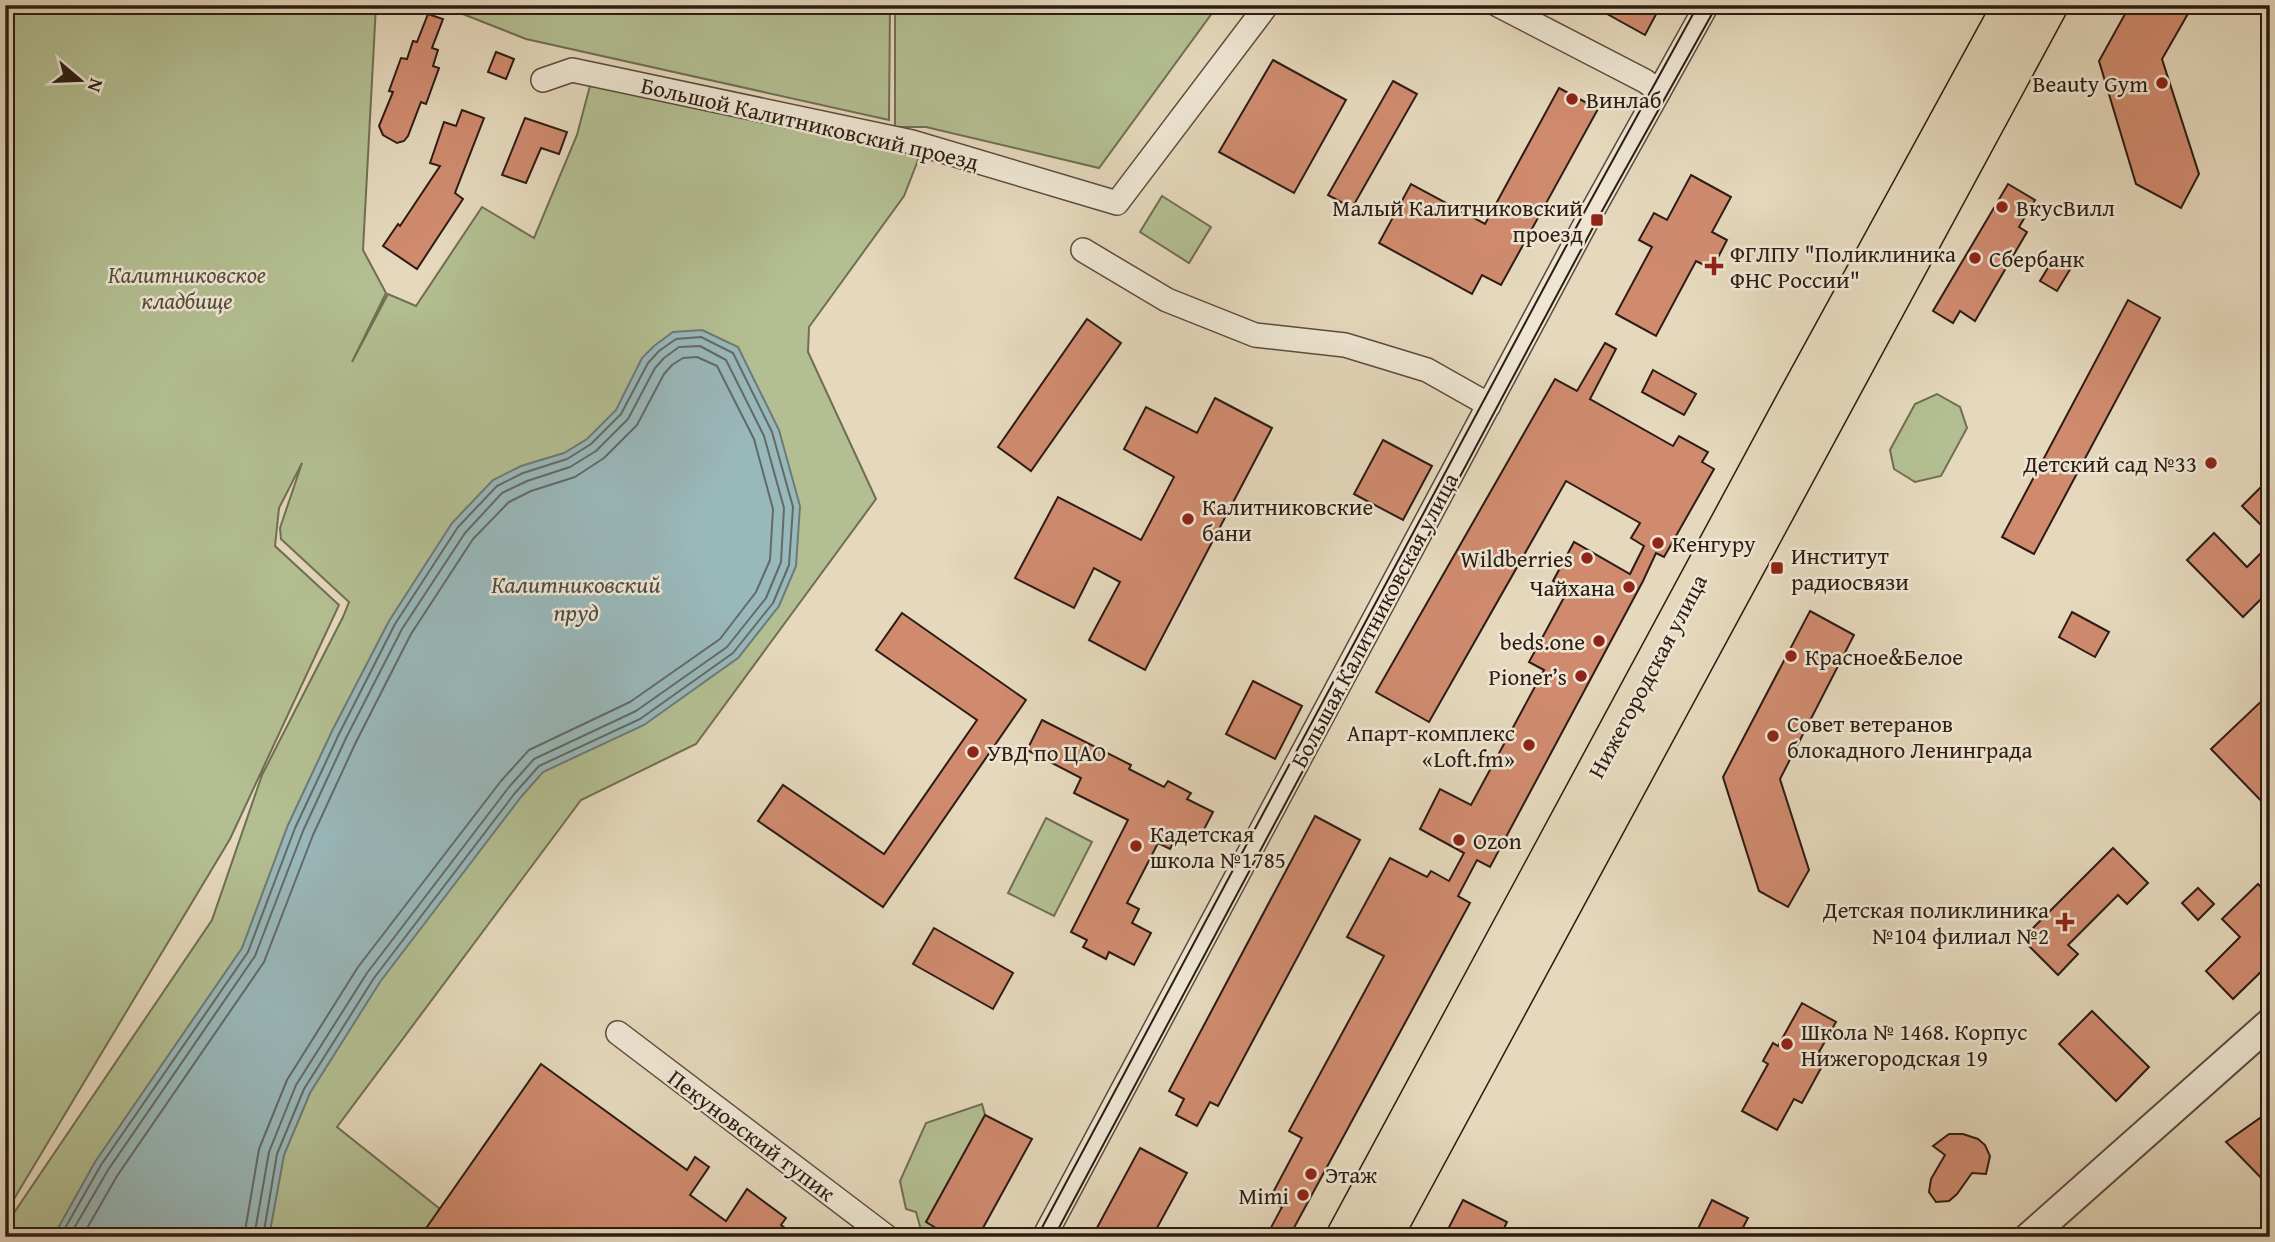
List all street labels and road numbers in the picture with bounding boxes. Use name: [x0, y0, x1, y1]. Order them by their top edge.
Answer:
street label: Большой Калитниковский проезд: [638, 68, 983, 178]
street label: Большая Калитниковская улица: [1282, 467, 1466, 773]
street label: Нижегородская улица: [1579, 568, 1715, 784]
street label: Пекуновский тупик: [661, 1061, 843, 1209]

